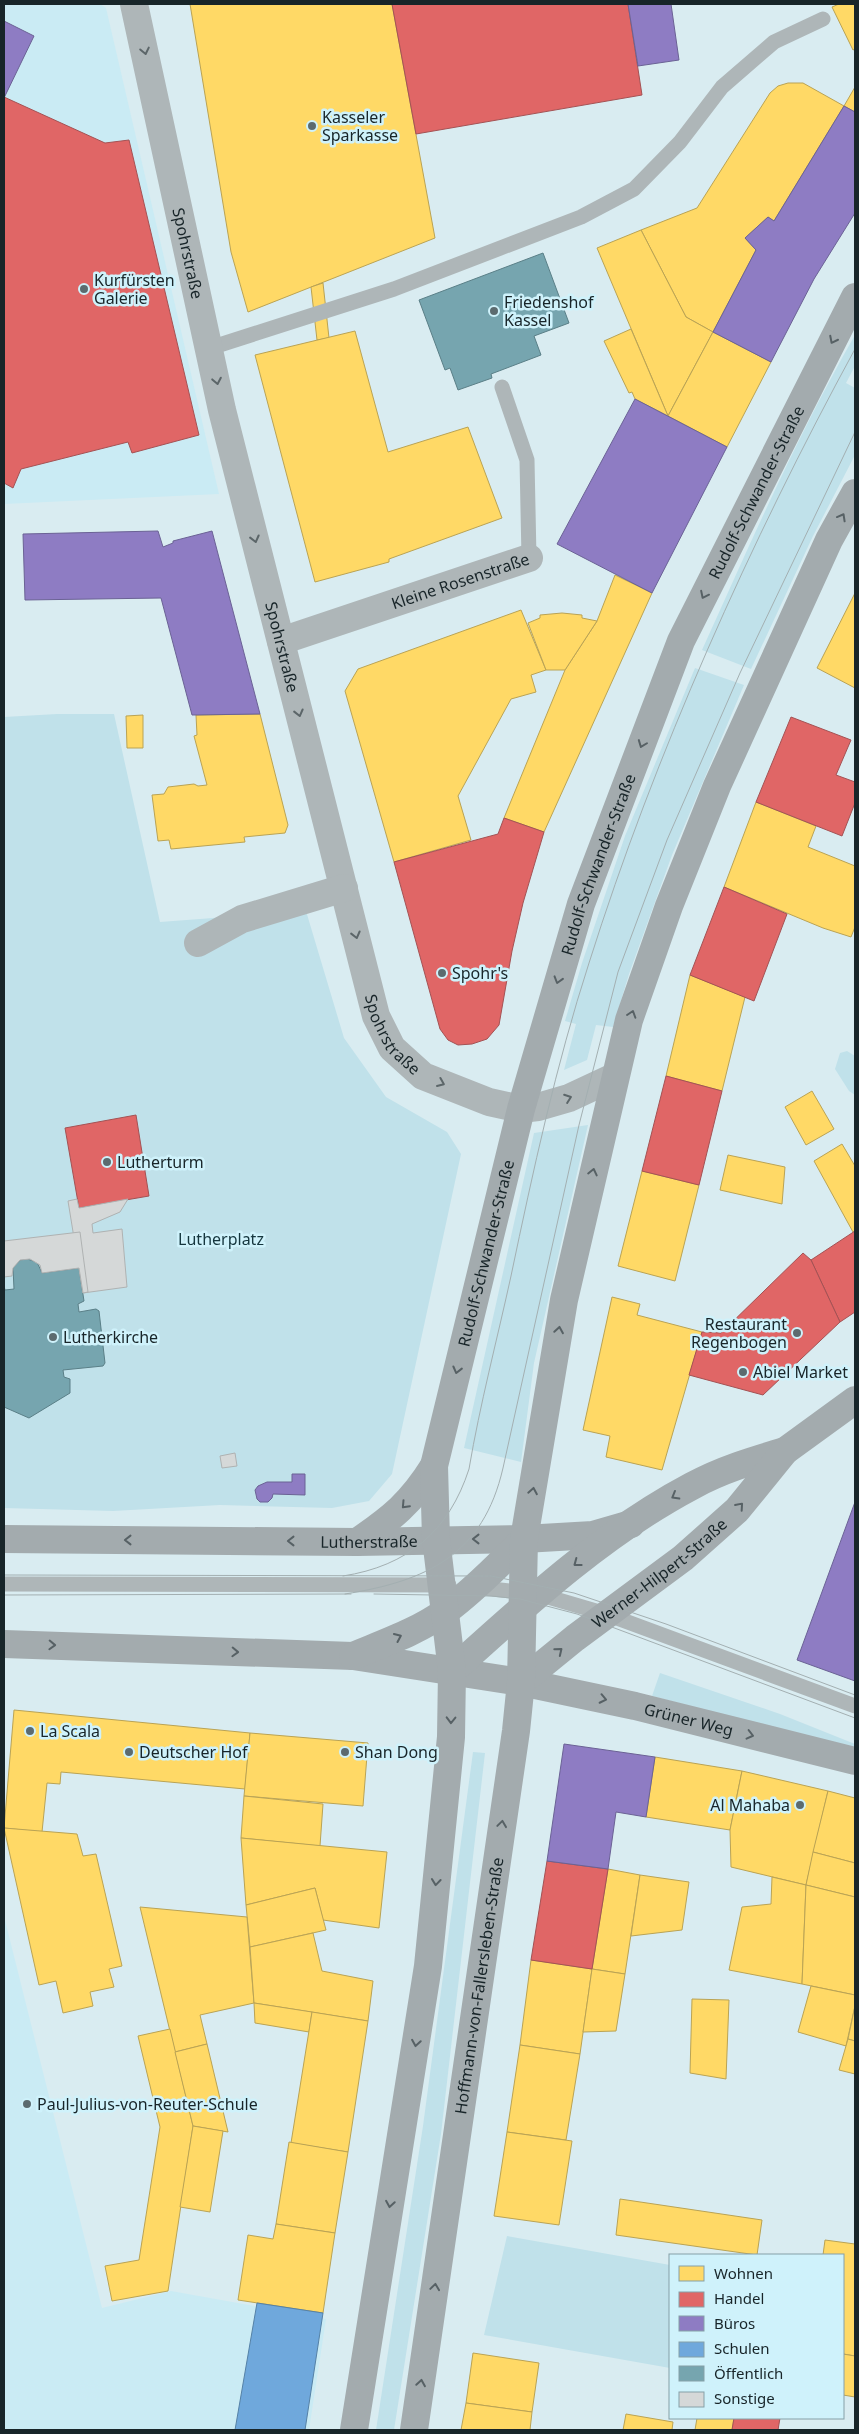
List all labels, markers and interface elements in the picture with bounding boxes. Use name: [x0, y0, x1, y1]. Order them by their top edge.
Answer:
one-way arrow: [139, 47, 149, 56]
place label: Kasseler Sparkasse: [322, 106, 398, 146]
marker: Kasseler Sparkasse: [306, 120, 318, 132]
street label: Spohrstraße: [167, 206, 209, 301]
place label: Kurfürsten Galerie: [94, 269, 175, 309]
marker: Kurfürsten Galerie: [78, 283, 90, 295]
place label: Friedenshof Kassel: [504, 291, 595, 331]
marker: Friedenshof Kassel: [488, 305, 500, 317]
one-way arrow: [829, 335, 839, 344]
one-way arrow: [211, 377, 221, 385]
street label: Rudolf-Schwander-Straße: [703, 402, 809, 583]
one-way arrow: [836, 513, 846, 522]
one-way arrow: [249, 535, 259, 543]
street label: Kleine Rosenstraße: [388, 548, 532, 614]
one-way arrow: [700, 589, 710, 598]
street label: Spohrstraße: [260, 599, 304, 695]
one-way arrow: [293, 709, 304, 718]
one-way arrow: [638, 740, 648, 748]
street label: Rudolf-Schwander-Straße: [556, 770, 641, 958]
one-way arrow: [350, 930, 361, 939]
place label: Spohr's: [452, 962, 508, 984]
marker: Spohr's: [436, 967, 448, 979]
one-way arrow: [554, 975, 564, 984]
street label: Spohrstraße: [360, 992, 425, 1080]
one-way arrow: [626, 1010, 636, 1019]
one-way arrow: [436, 1077, 445, 1088]
one-way arrow: [563, 1094, 572, 1104]
place label: Lutherturm: [117, 1151, 204, 1173]
marker: Lutherturm: [101, 1156, 113, 1168]
street label: Rudolf-Schwander-Straße: [452, 1158, 519, 1349]
one-way arrow: [587, 1167, 598, 1176]
park label: Lutherplatz: [178, 1228, 264, 1250]
place label: Restaurant Regenbogen: [691, 1313, 787, 1353]
place label: Lutherkirche: [63, 1326, 158, 1348]
one-way arrow: [554, 1326, 564, 1335]
marker: Restaurant Regenbogen: [791, 1327, 803, 1339]
marker: Lutherkirche: [47, 1331, 59, 1343]
place label: Abiel Market: [753, 1361, 848, 1383]
one-way arrow: [452, 1365, 463, 1374]
marker: Abiel Market: [737, 1366, 749, 1378]
one-way arrow: [528, 1487, 538, 1495]
one-way arrow: [671, 1489, 680, 1499]
one-way arrow: [402, 1499, 411, 1508]
one-way arrow: [734, 1502, 743, 1511]
street label: Werner-Hilpert-Straße: [587, 1513, 732, 1633]
street label: Lutherstraße: [320, 1530, 418, 1553]
one-way arrow: [471, 1534, 479, 1544]
one-way arrow: [124, 1535, 132, 1545]
one-way arrow: [286, 1536, 294, 1546]
one-way arrow: [573, 1557, 583, 1566]
one-way arrow: [393, 1633, 402, 1644]
one-way arrow: [49, 1640, 57, 1651]
one-way arrow: [232, 1647, 240, 1657]
one-way arrow: [553, 1648, 562, 1657]
one-way arrow: [599, 1693, 608, 1704]
street label: Grüner Weg: [642, 1698, 736, 1741]
one-way arrow: [446, 1716, 456, 1724]
place label: La Scala: [40, 1720, 100, 1742]
marker: La Scala: [24, 1725, 36, 1737]
one-way arrow: [746, 1729, 755, 1740]
place label: Deutscher Hof: [139, 1741, 249, 1763]
place label: Shan Dong: [355, 1741, 438, 1763]
marker: Deutscher Hof: [123, 1746, 135, 1758]
marker: Shan Dong: [339, 1746, 351, 1758]
place label: Al Mahaba: [710, 1794, 790, 1816]
marker: Al Mahaba: [794, 1799, 806, 1811]
one-way arrow: [497, 1820, 507, 1829]
street label: Hoffmann-von-Fallersleben-Straße: [449, 1856, 508, 2116]
one-way arrow: [431, 1878, 442, 1886]
one-way arrow: [411, 2039, 422, 2047]
place label: Paul-Julius-von-Reuter-Schule: [37, 2093, 258, 2115]
marker: Paul-Julius-von-Reuter-Schule: [21, 2098, 33, 2110]
one-way arrow: [386, 2199, 396, 2208]
legend: [669, 2254, 844, 2419]
text: Wohnen: [714, 2263, 773, 2283]
one-way arrow: [430, 2282, 440, 2291]
text: Handel: [714, 2288, 764, 2308]
text: Büros: [714, 2313, 755, 2333]
text: Schulen: [714, 2338, 770, 2358]
text: Öffentlich: [714, 2363, 783, 2383]
one-way arrow: [416, 2378, 426, 2387]
text: Sonstige: [714, 2388, 775, 2408]

